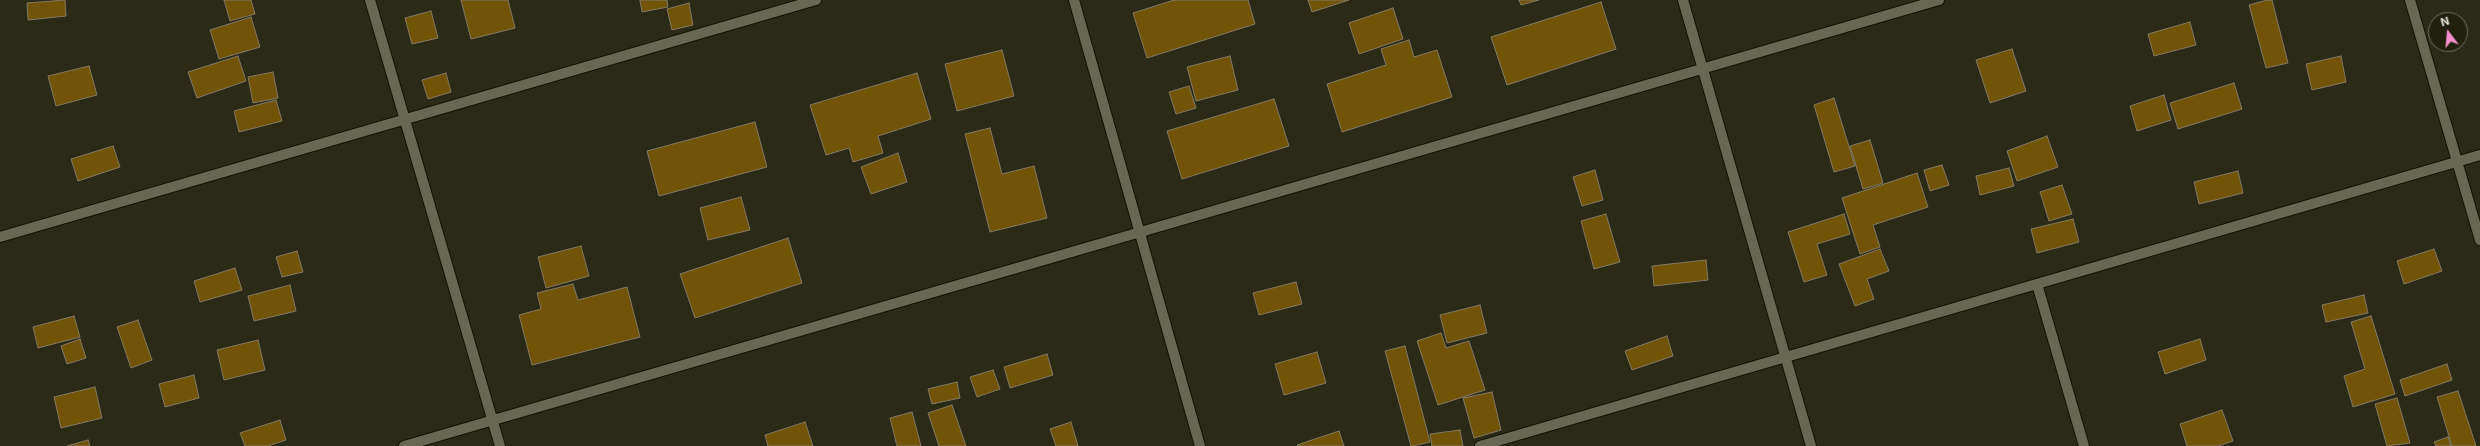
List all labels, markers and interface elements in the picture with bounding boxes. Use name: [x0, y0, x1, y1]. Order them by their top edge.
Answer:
north arrow: [2428, 12, 2468, 52]
text: N: [2439, 14, 2451, 29]

